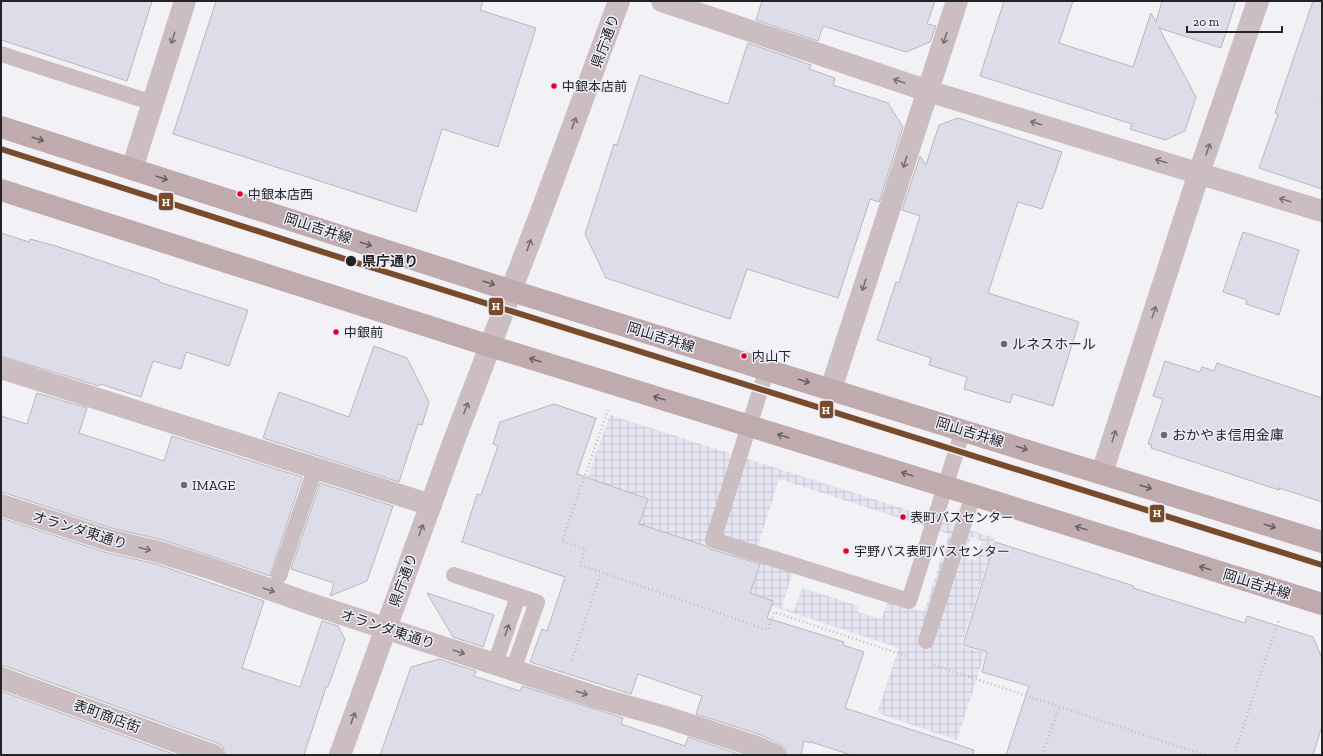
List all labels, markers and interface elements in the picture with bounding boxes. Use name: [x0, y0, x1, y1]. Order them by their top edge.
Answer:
scale bar: [1187, 8, 1282, 34]
street label: 県庁通り: [588, 12, 623, 70]
text: 20 m: [1193, 15, 1220, 29]
one-way arrow: [941, 31, 948, 44]
one-way arrow: [169, 32, 176, 45]
one-way arrow: [893, 76, 905, 84]
place label: 中銀本店前: [562, 79, 627, 94]
marker: 中銀本店前: [549, 81, 559, 91]
one-way arrow: [571, 117, 579, 129]
one-way arrow: [1030, 119, 1042, 127]
one-way arrow: [32, 135, 44, 143]
one-way arrow: [1204, 143, 1212, 155]
one-way arrow: [901, 155, 908, 168]
one-way arrow: [1154, 157, 1167, 164]
one-way arrow: [155, 175, 168, 182]
place label: 中銀本店西: [248, 187, 313, 202]
marker: 中銀本店西: [235, 189, 245, 199]
line badge: H: [158, 192, 174, 211]
text: H: [162, 196, 170, 209]
one-way arrow: [1278, 196, 1291, 203]
street label: 岡山吉井線: [282, 210, 354, 247]
one-way arrow: [526, 239, 534, 251]
one-way arrow: [359, 240, 371, 248]
place label: 県庁通り: [362, 253, 418, 270]
marker: 県庁通り: [344, 254, 358, 268]
one-way arrow: [860, 279, 868, 291]
one-way arrow: [483, 280, 496, 287]
line badge: H: [488, 297, 504, 316]
text: H: [492, 300, 500, 313]
one-way arrow: [1151, 306, 1158, 319]
street label: 岡山吉井線: [625, 319, 697, 356]
place label: 中銀前: [344, 325, 383, 340]
marker: 中銀前: [331, 327, 341, 337]
place label: ルネスホール: [1012, 336, 1096, 353]
marker: ルネスホール: [999, 339, 1009, 349]
place label: 内山下: [752, 349, 791, 364]
marker: 内山下: [739, 351, 749, 361]
one-way arrow: [528, 356, 541, 363]
one-way arrow: [797, 378, 810, 385]
one-way arrow: [653, 394, 665, 402]
line badge: H: [819, 400, 834, 419]
one-way arrow: [463, 403, 471, 415]
text: H: [822, 404, 830, 417]
street label: 岡山吉井線: [934, 414, 1006, 451]
place label: おかやま信用金庫: [1172, 427, 1284, 444]
one-way arrow: [1111, 430, 1119, 442]
marker: おかやま信用金庫: [1159, 430, 1169, 440]
one-way arrow: [777, 432, 790, 439]
one-way arrow: [1015, 445, 1028, 452]
one-way arrow: [901, 470, 914, 477]
place label: IMAGE: [192, 477, 235, 494]
marker: IMAGE: [179, 480, 189, 490]
one-way arrow: [1139, 484, 1152, 491]
line badge: H: [1149, 504, 1165, 523]
text: H: [1153, 507, 1161, 520]
street label: オランダ東通り: [31, 508, 129, 553]
place label: 表町バスセンター: [910, 510, 1014, 525]
marker: 表町バスセンター: [898, 512, 908, 522]
one-way arrow: [1263, 523, 1276, 530]
one-way arrow: [1075, 524, 1087, 532]
one-way arrow: [418, 525, 426, 537]
place label: 宇野バス表町バスセンター: [854, 544, 1010, 559]
one-way arrow: [139, 545, 152, 553]
marker: 宇野バス表町バスセンター: [841, 546, 851, 556]
street label: 県庁通り: [386, 551, 421, 609]
one-way arrow: [1199, 563, 1211, 571]
street label: 岡山吉井線: [1221, 566, 1293, 603]
one-way arrow: [262, 586, 274, 594]
street label: オランダ東通り: [339, 606, 437, 653]
one-way arrow: [504, 624, 511, 637]
one-way arrow: [452, 649, 465, 656]
one-way arrow: [576, 690, 589, 697]
street label: 表町商店街: [71, 697, 143, 736]
one-way arrow: [350, 712, 357, 725]

